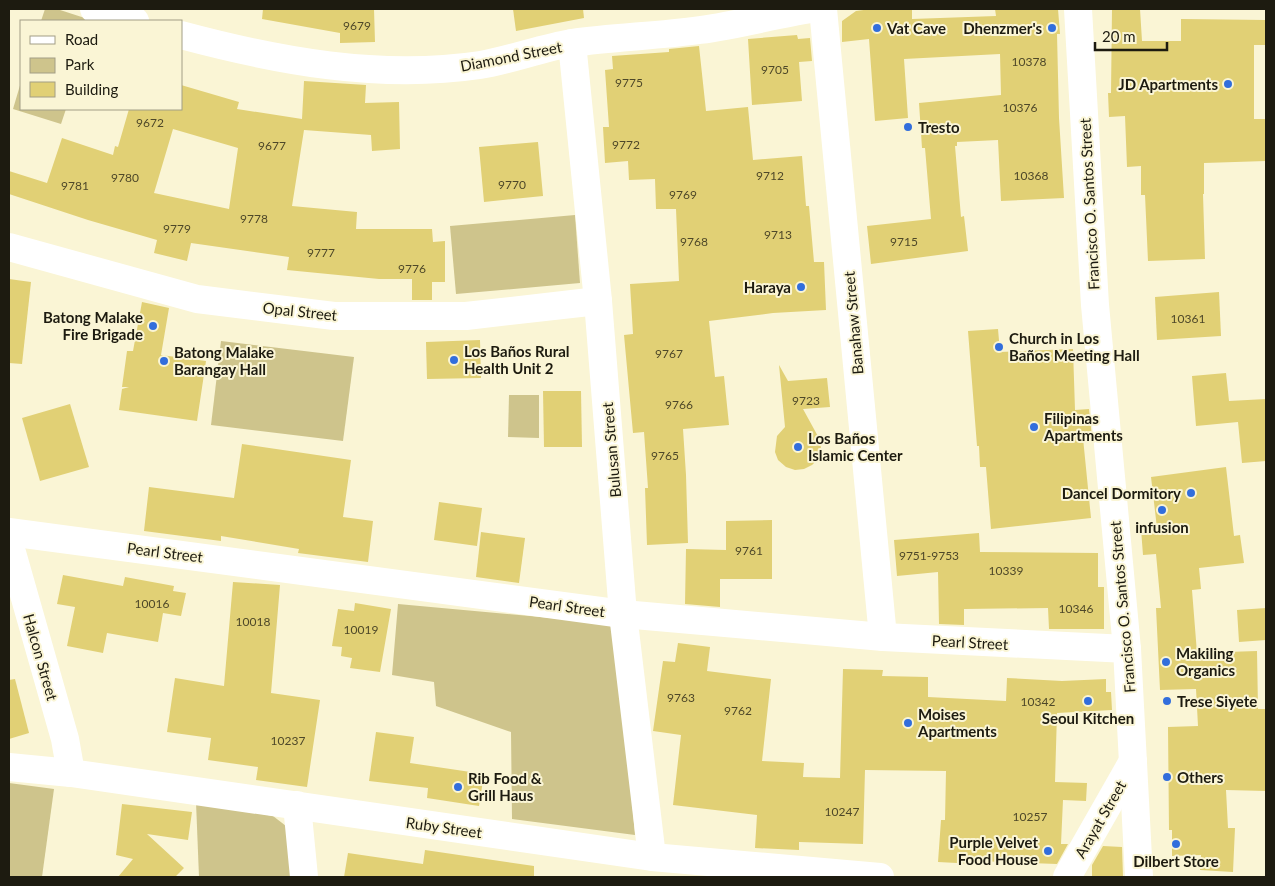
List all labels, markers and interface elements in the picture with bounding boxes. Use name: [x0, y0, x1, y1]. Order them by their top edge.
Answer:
house number: 9679: [343, 18, 371, 33]
place label: Vat Cave: [886, 19, 946, 37]
place label: Dhenzmer's: [963, 19, 1042, 37]
legend: [20, 20, 182, 110]
scale bar: [1095, 20, 1168, 52]
marker: Vat Cave: [871, 22, 883, 34]
marker: Dhenzmer's: [1046, 22, 1058, 34]
text: 20 m: [1102, 27, 1136, 45]
text: Road: [65, 30, 98, 48]
street label: Diamond Street: [459, 37, 564, 75]
house number: 10378: [1012, 54, 1046, 69]
text: Park: [65, 55, 95, 73]
house number: 9705: [761, 62, 789, 77]
house number: 9775: [615, 75, 643, 90]
place label: JD Apartments: [1118, 75, 1218, 93]
marker: JD Apartments: [1222, 78, 1234, 90]
text: Building: [65, 80, 118, 98]
house number: 10376: [1003, 100, 1037, 115]
house number: 9672: [136, 115, 164, 130]
street label: Francisco O. Santos Street: [1075, 117, 1102, 290]
place label: Tresto: [918, 118, 960, 136]
marker: Tresto: [902, 121, 914, 133]
house number: 9772: [612, 137, 640, 152]
house number: 9677: [258, 138, 286, 153]
house number: 9712: [756, 168, 784, 183]
house number: 10368: [1014, 168, 1048, 183]
house number: 9780: [111, 170, 139, 185]
house number: 9770: [498, 177, 526, 192]
house number: 9781: [61, 178, 89, 193]
house number: 9769: [669, 187, 697, 202]
house number: 9778: [240, 211, 268, 226]
house number: 9779: [163, 221, 191, 236]
house number: 9713: [764, 227, 792, 242]
house number: 9768: [680, 234, 708, 249]
house number: 9715: [890, 234, 918, 249]
house number: 9777: [307, 245, 335, 260]
house number: 9776: [398, 261, 426, 276]
street label: Banahaw Street: [839, 270, 866, 375]
place label: Haraya: [744, 278, 791, 296]
marker: Haraya: [795, 281, 807, 293]
street label: Opal Street: [262, 298, 339, 324]
place label: Batong Malake Fire Brigade: [43, 308, 143, 343]
house number: 10361: [1171, 311, 1205, 326]
marker: Batong Malake Fire Brigade: [147, 320, 159, 332]
place label: Church in Los Baños Meeting Hall: [1009, 329, 1140, 364]
marker: Church in Los Baños Meeting Hall: [993, 341, 1005, 353]
place label: Los Baños Rural Health Unit 2: [464, 342, 570, 377]
place label: Batong Malake Barangay Hall: [174, 343, 274, 378]
house number: 9767: [655, 346, 683, 361]
marker: Los Baños Rural Health Unit 2: [448, 354, 460, 366]
marker: Batong Malake Barangay Hall: [158, 355, 170, 367]
house number: 9723: [792, 393, 820, 408]
house number: 9766: [665, 397, 693, 412]
street label: Bulusan Street: [598, 401, 624, 498]
place label: Filipinas Apartments: [1043, 409, 1123, 444]
marker: Filipinas Apartments: [1028, 421, 1040, 433]
place label: Los Baños Islamic Center: [808, 429, 903, 464]
marker: Los Baños Islamic Center: [792, 441, 804, 453]
house number: 9765: [651, 448, 679, 463]
place label: Dancel Dormitory: [1062, 484, 1181, 502]
marker: Dancel Dormitory: [1185, 487, 1197, 499]
marker: infusion: [1156, 504, 1168, 516]
place label: infusion: [1135, 518, 1189, 536]
street label: Francisco O. Santos Street: [1105, 520, 1138, 694]
street label: Pearl Street: [126, 538, 205, 566]
house number: 9761: [735, 543, 763, 558]
house number: 9751-9753: [899, 548, 959, 563]
house number: 10339: [989, 563, 1023, 578]
street label: Pearl Street: [528, 592, 607, 620]
house number: 10016: [135, 596, 169, 611]
house number: 10346: [1059, 601, 1093, 616]
street label: Halcon Street: [20, 612, 62, 703]
house number: 10018: [236, 614, 270, 629]
house number: 10019: [344, 622, 378, 637]
street label: Pearl Street: [931, 631, 1009, 653]
place label: Makiling Organics: [1176, 644, 1236, 679]
marker: Makiling Organics: [1160, 656, 1172, 668]
house number: 9763: [667, 690, 695, 705]
place label: Trese Siyete: [1177, 692, 1257, 710]
house number: 10342: [1021, 694, 1055, 709]
marker: Seoul Kitchen: [1082, 695, 1094, 707]
marker: Trese Siyete: [1161, 695, 1173, 707]
house number: 9762: [724, 703, 752, 718]
place label: Moises Apartments: [917, 705, 997, 740]
place label: Seoul Kitchen: [1042, 709, 1134, 727]
marker: Moises Apartments: [902, 717, 914, 729]
house number: 10237: [271, 733, 305, 748]
place label: Others: [1177, 768, 1224, 786]
place label: Rib Food & Grill Haus: [468, 769, 542, 804]
marker: Others: [1161, 771, 1173, 783]
street label: Arayat Street: [1071, 777, 1130, 861]
marker: Rib Food & Grill Haus: [452, 781, 464, 793]
house number: 10247: [825, 804, 859, 819]
house number: 10257: [1013, 809, 1047, 824]
street label: Ruby Street: [405, 813, 484, 841]
place label: Purple Velvet Food House: [949, 833, 1038, 868]
marker: Dilbert Store: [1170, 838, 1182, 850]
marker: Purple Velvet Food House: [1042, 845, 1054, 857]
place label: Dilbert Store: [1133, 852, 1219, 870]

